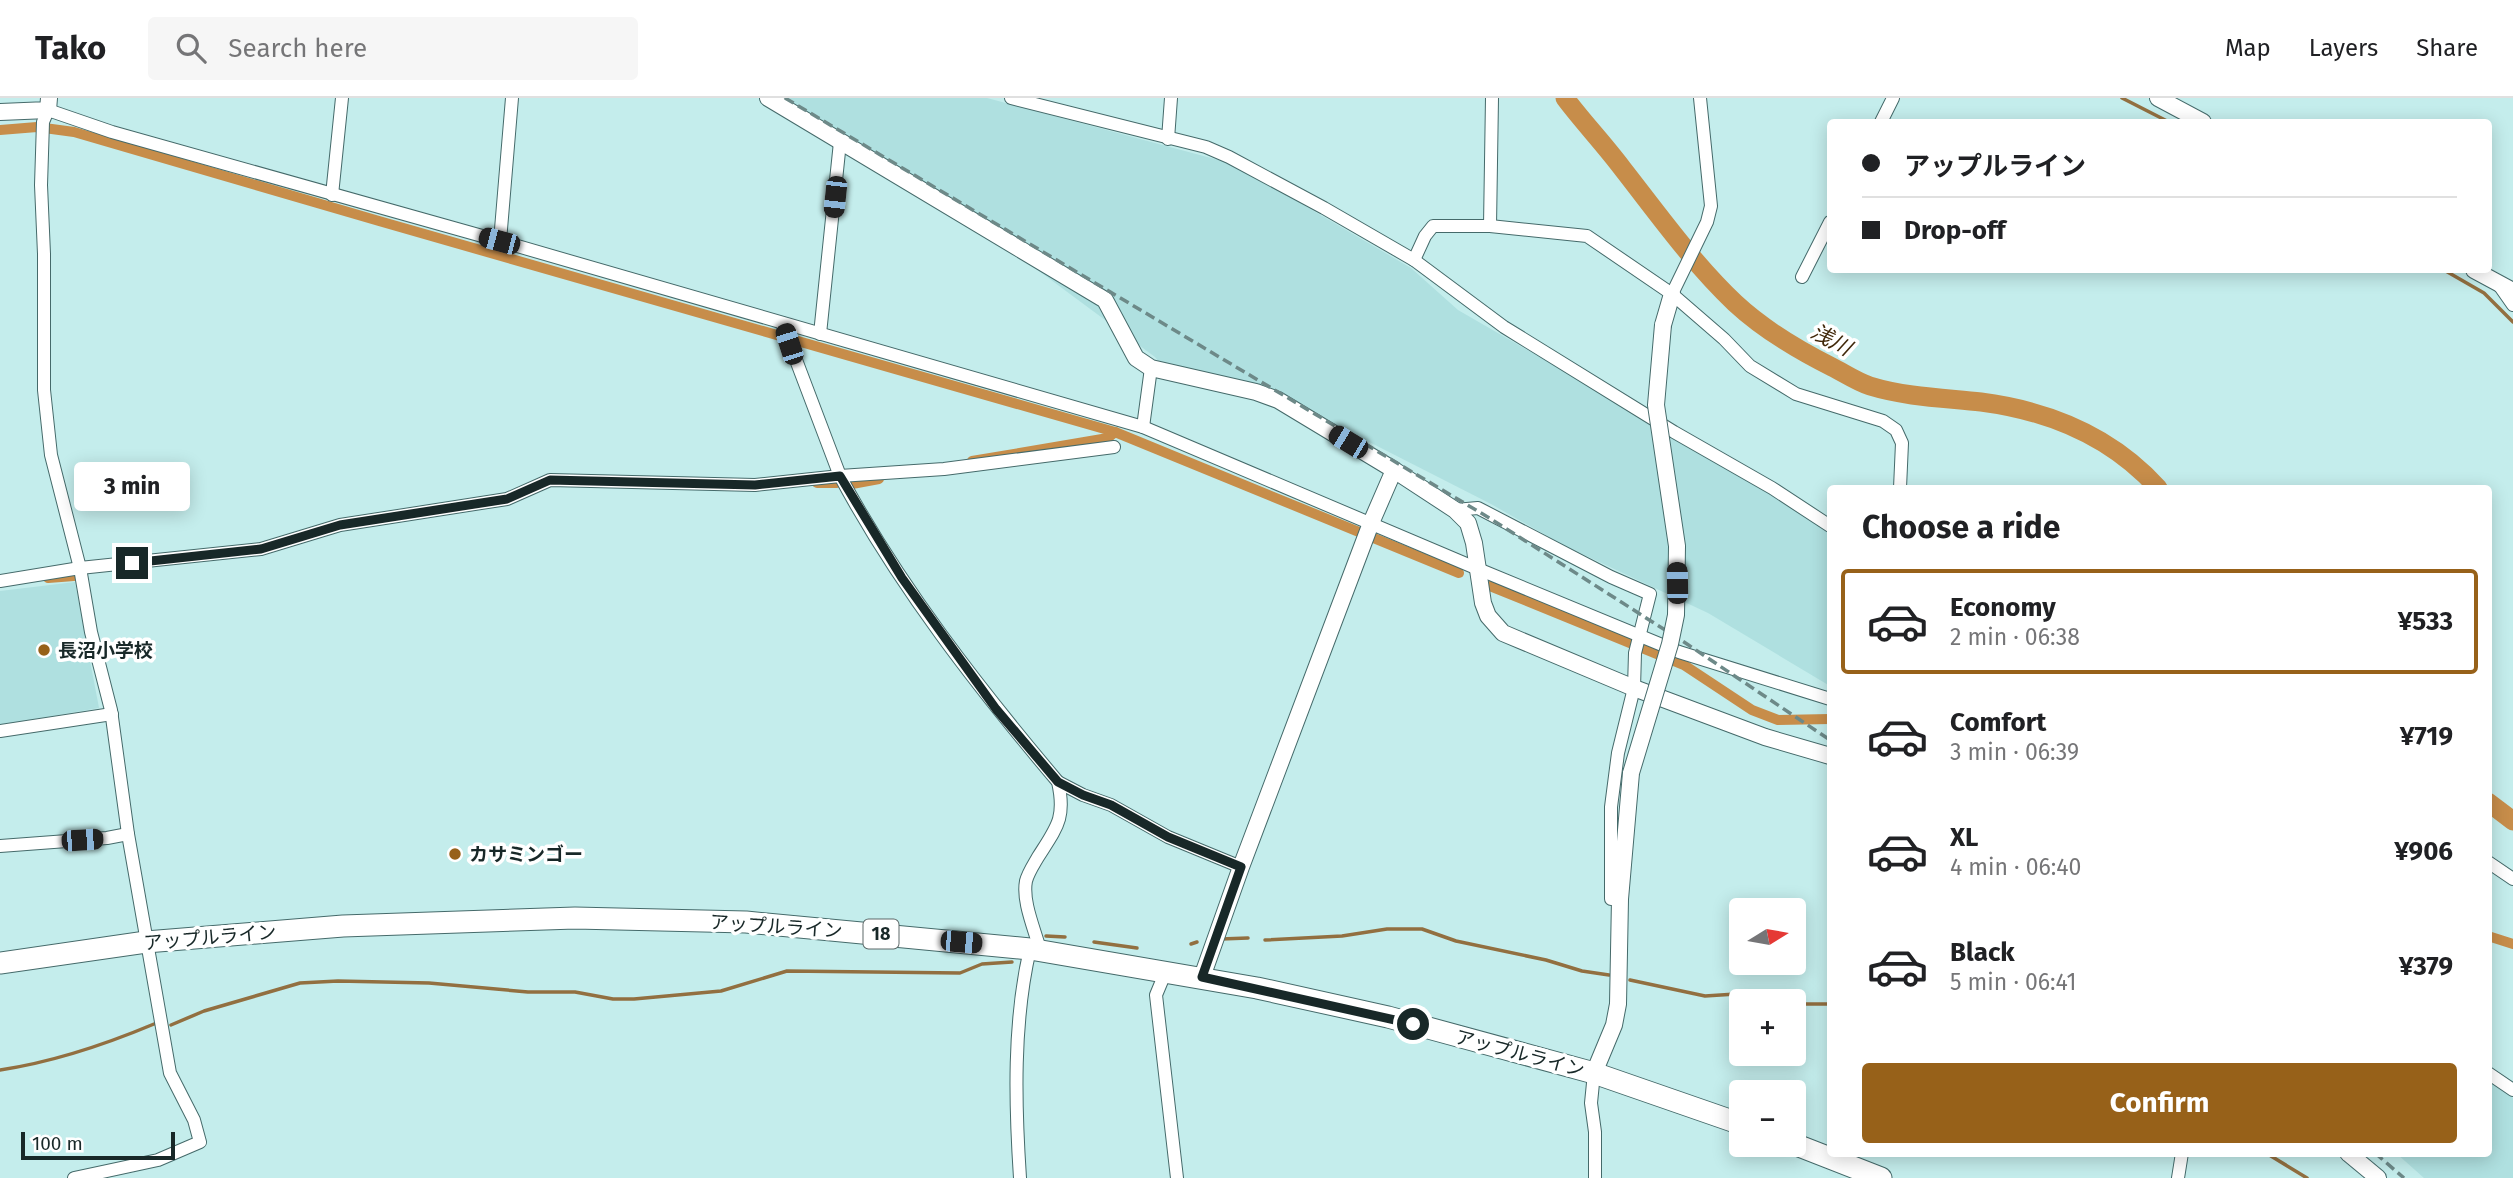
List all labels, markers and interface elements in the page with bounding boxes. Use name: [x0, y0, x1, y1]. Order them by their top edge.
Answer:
search box: [148, 17, 638, 80]
text: Tako: [35, 28, 106, 68]
icon: search: [172, 29, 210, 67]
text: Search here: [228, 33, 367, 64]
text: Map: [2225, 34, 2271, 62]
text: Layers: [2309, 34, 2378, 62]
text: Share: [2416, 34, 2478, 62]
text: アップルライン: [1904, 151, 2086, 182]
car: [823, 175, 848, 219]
text: Drop-off: [1904, 215, 2006, 246]
car: [476, 225, 523, 257]
water label: 浅川: [1806, 319, 1857, 362]
car: [773, 321, 806, 367]
car: [1325, 422, 1372, 462]
callout: 3 min: [74, 462, 190, 510]
text: 3 min: [104, 472, 160, 500]
text: Choose a ride: [1862, 508, 2060, 546]
route end: [116, 547, 148, 579]
car: [1667, 562, 1688, 604]
icon: car: [1866, 590, 1929, 653]
text: Economy: [1950, 592, 2056, 623]
text: ¥533: [2398, 606, 2453, 637]
text: 2 min · 06:38: [1950, 623, 2080, 651]
place label: 長沼小学校: [58, 639, 153, 662]
marker: 長沼小学校: [36, 642, 52, 658]
icon: car: [1866, 705, 1929, 768]
text: Comfort: [1950, 707, 2046, 738]
text: ¥719: [2400, 721, 2453, 752]
text: 3 min · 06:39: [1950, 738, 2079, 766]
icon: car: [1866, 820, 1929, 883]
text: XL: [1950, 822, 1978, 853]
car: [61, 828, 104, 852]
text: ¥906: [2394, 836, 2453, 867]
place label: カサミンゴー: [469, 843, 583, 866]
marker: カサミンゴー: [447, 846, 463, 862]
text: 4 min · 06:40: [1950, 853, 2081, 881]
north arrow: [1729, 898, 1806, 975]
map controls: [1729, 898, 1806, 1157]
street label: アップルライン: [709, 910, 843, 943]
street label: アップルライン: [143, 920, 277, 955]
road number: 18: [864, 920, 898, 948]
car: [940, 930, 983, 954]
icon: car: [1866, 935, 1929, 998]
text: Black: [1950, 937, 2015, 968]
text: ¥379: [2399, 951, 2453, 982]
text: 5 min · 06:41: [1950, 968, 2076, 996]
button: +: [1729, 989, 1806, 1066]
route start: [1397, 1008, 1429, 1040]
street label: アップルライン: [1453, 1025, 1587, 1082]
button: Confirm: [1862, 1063, 2457, 1143]
button: −: [1729, 1080, 1806, 1157]
scale bar: [21, 1129, 175, 1161]
text: 100 m: [32, 1132, 83, 1155]

